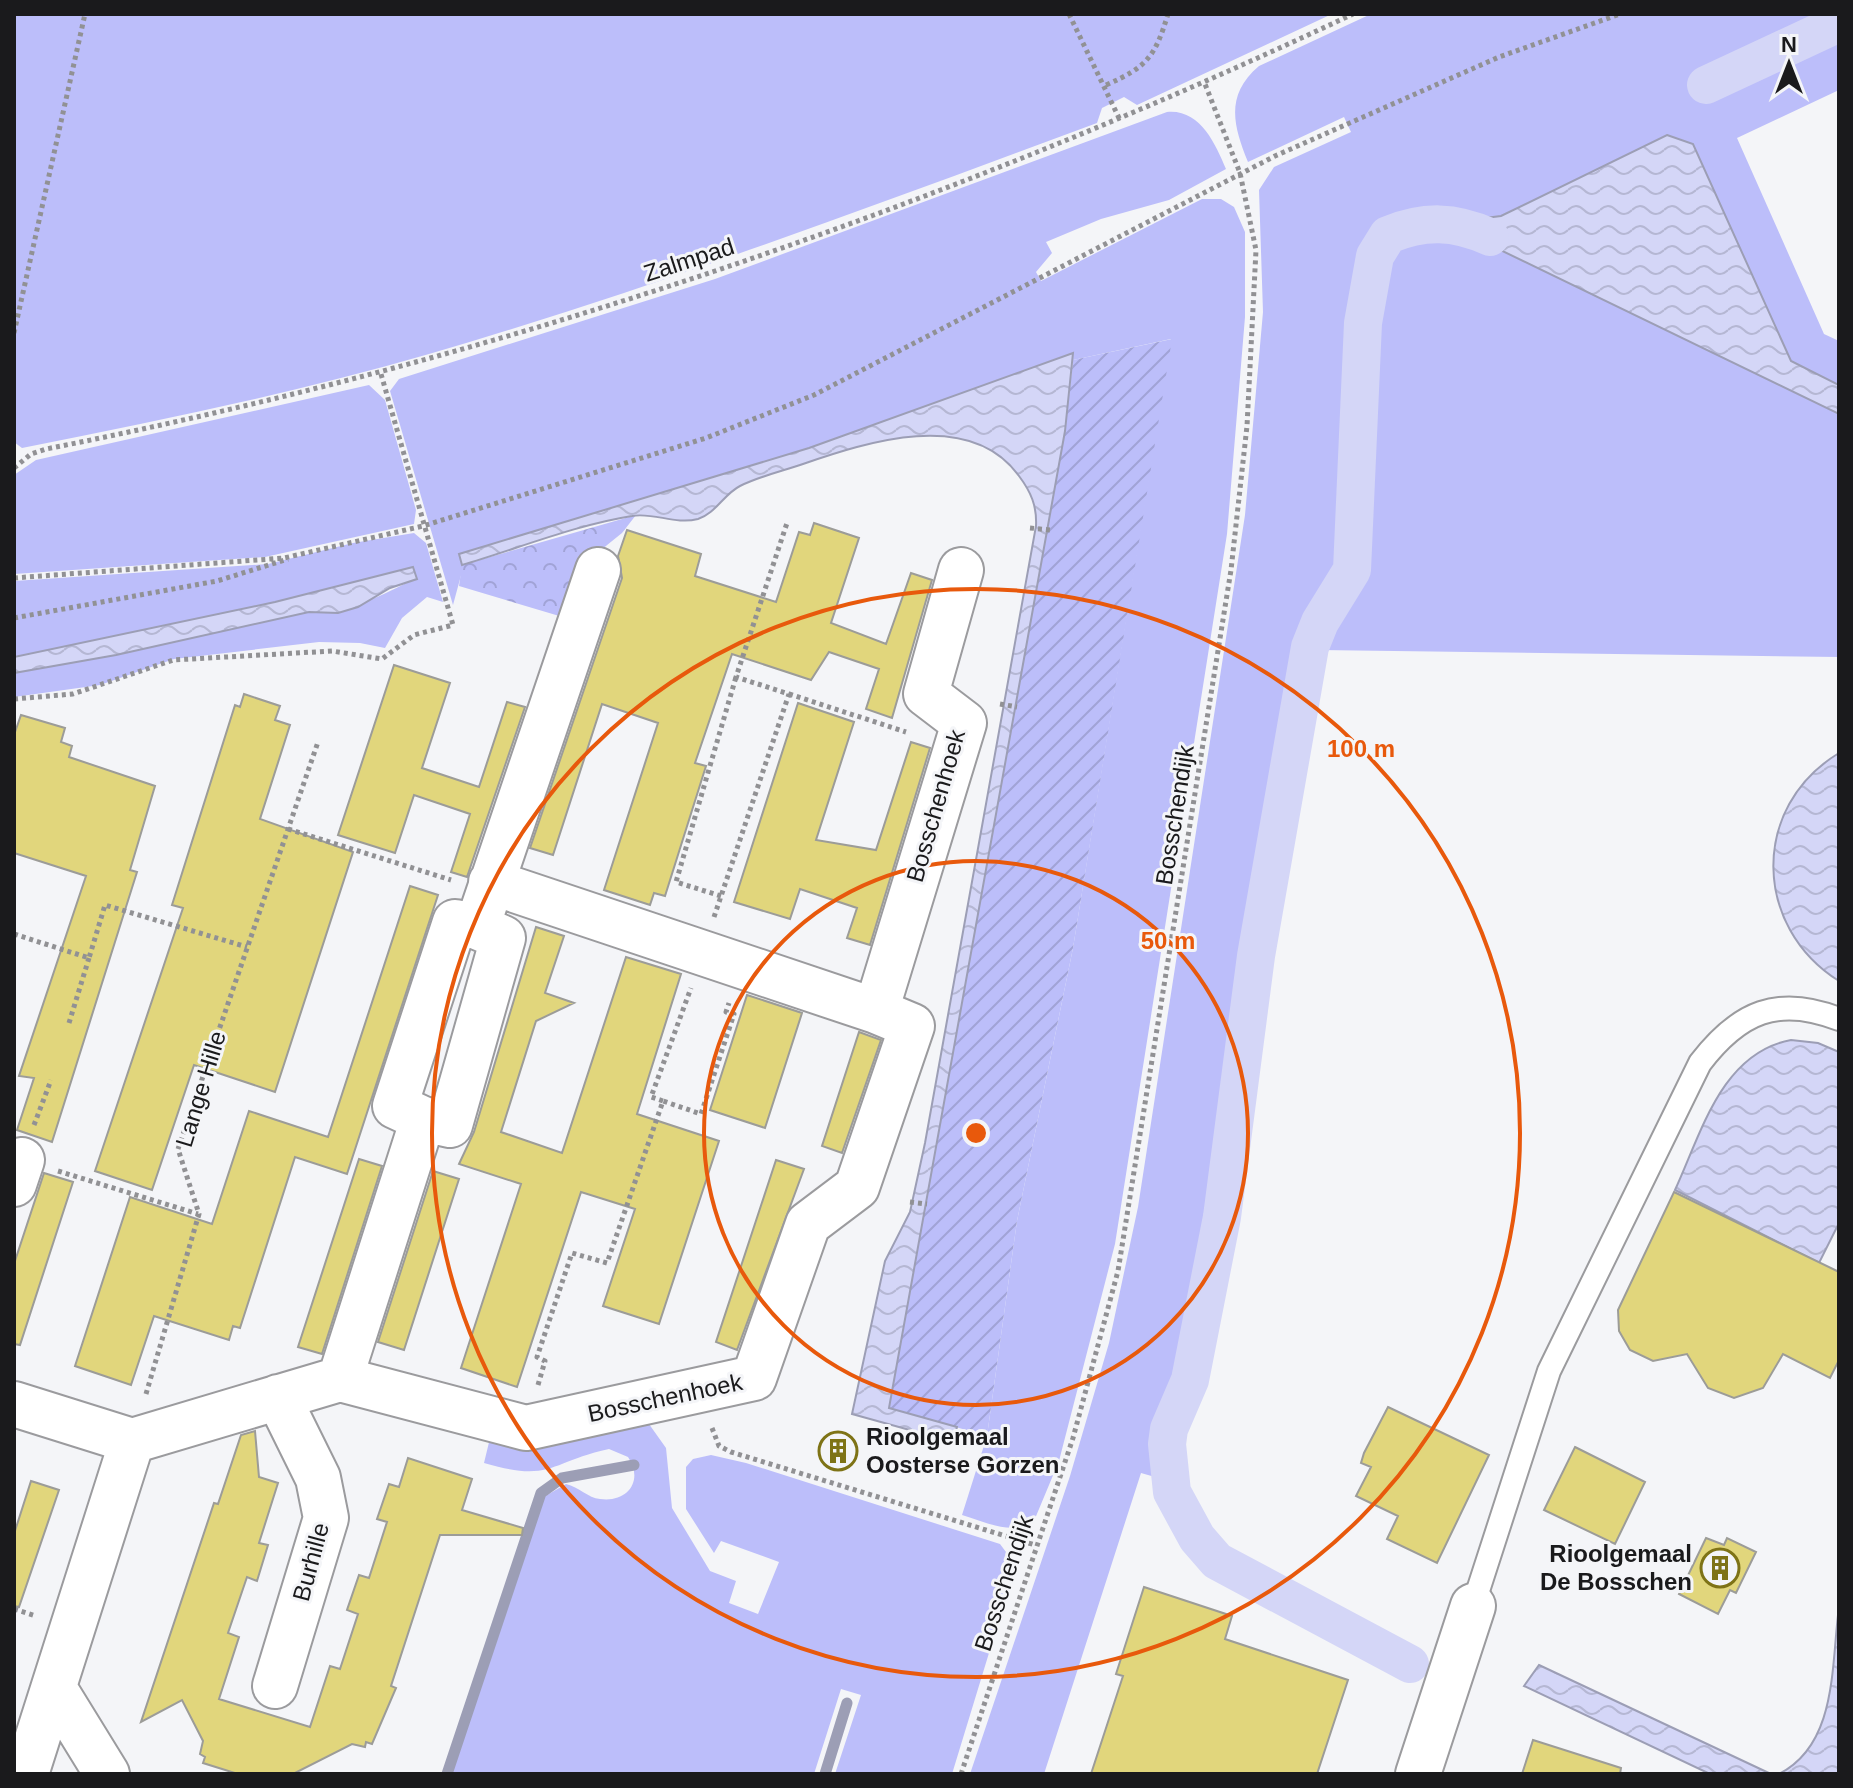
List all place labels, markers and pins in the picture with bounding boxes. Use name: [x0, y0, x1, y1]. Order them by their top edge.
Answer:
centre of rings: [962, 1119, 990, 1147]
place label: Rioolgemaal Oosterse Gorzen: [866, 1423, 1059, 1478]
building icon: Rioolgemaal Oosterse Gorzen: [817, 1430, 859, 1472]
place label: Rioolgemaal De Bosschen: [1540, 1540, 1692, 1595]
building icon: Rioolgemaal De Bosschen: [1699, 1547, 1741, 1589]

